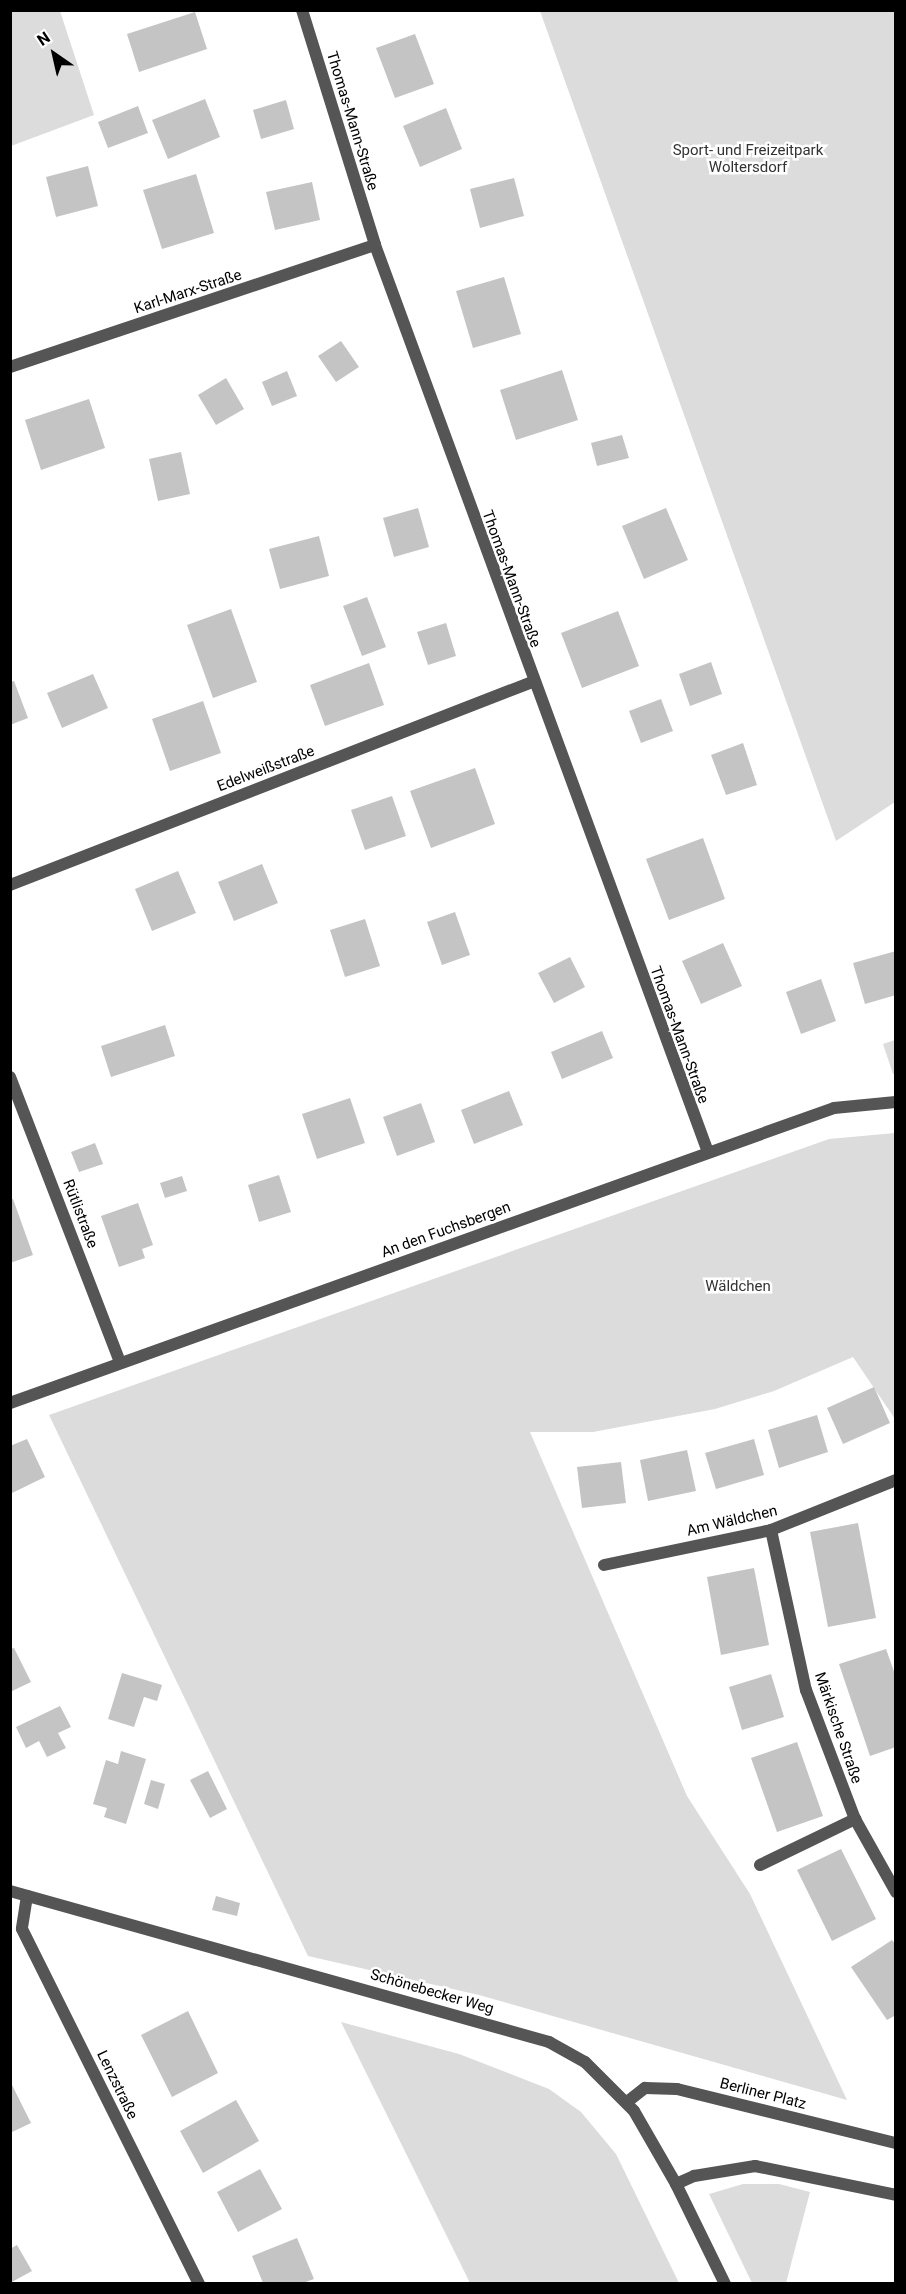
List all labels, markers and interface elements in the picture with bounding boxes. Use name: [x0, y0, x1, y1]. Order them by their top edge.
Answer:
north arrow: [24, 24, 84, 84]
text: N: [34, 28, 54, 50]
street label: Thomas-Mann-Straße: [322, 49, 382, 193]
park label: Sport- und Freizeitpark Woltersdorf: [673, 141, 823, 176]
street label: Karl-Marx-Straße: [132, 266, 244, 318]
street label: Thomas-Mann-Straße: [478, 508, 544, 650]
street label: Edelweißstraße: [215, 742, 317, 796]
street label: Thomas-Mann-Straße: [646, 964, 712, 1106]
street label: Rütlistraße: [59, 1177, 101, 1251]
street label: An den Fuchsbergen: [379, 1198, 513, 1262]
park label: Wäldchen: [705, 1278, 771, 1296]
street label: Am Wäldchen: [685, 1502, 779, 1540]
street label: Märkische Straße: [810, 1670, 866, 1786]
street label: Schönebecker Weg: [368, 1966, 496, 2018]
street label: Lenzstraße: [93, 2048, 141, 2122]
street label: Berliner Platz: [718, 2075, 808, 2113]

